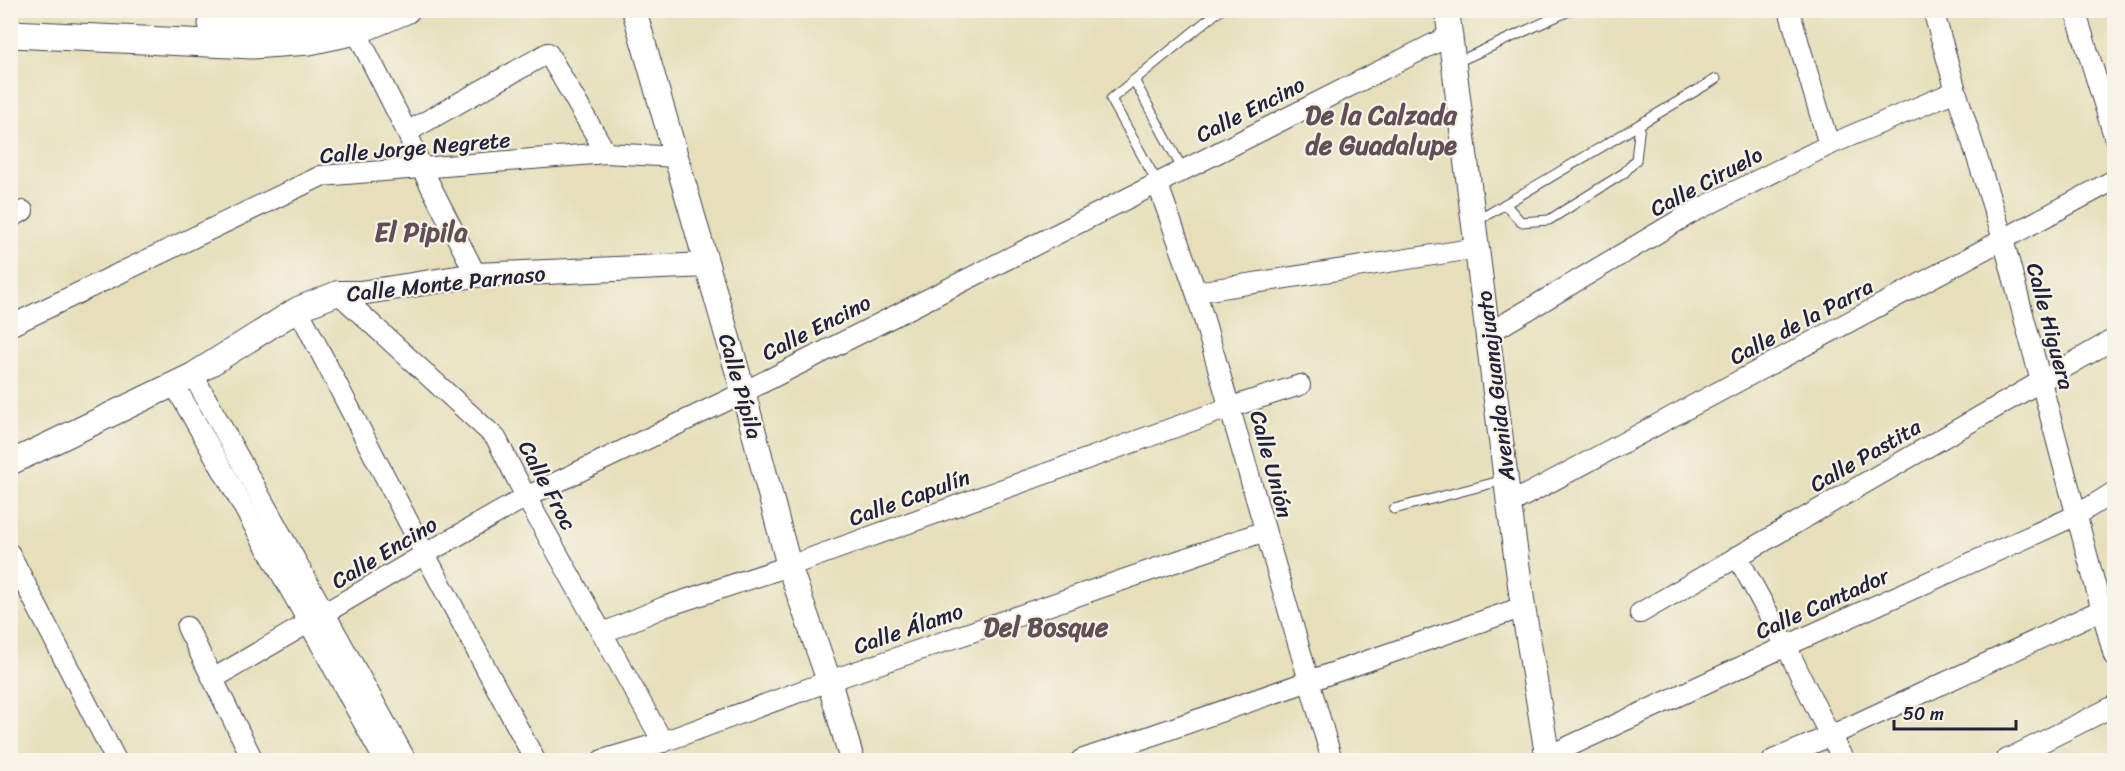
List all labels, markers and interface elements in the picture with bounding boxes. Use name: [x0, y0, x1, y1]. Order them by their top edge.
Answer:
street label: Calle Encino: [1189, 65, 1312, 154]
district label: De la Calzada de Guadalupe: [1305, 92, 1458, 168]
street label: Calle Jorge Negrete: [318, 120, 512, 175]
street label: Calle Ciruelo: [1643, 135, 1770, 228]
district label: El Pipila: [375, 209, 468, 255]
street label: Calle Monte Parnaso: [345, 254, 547, 313]
street label: Calle Higuera: [2015, 258, 2086, 394]
street label: Calle de la Parra: [1722, 267, 1880, 376]
street label: Calle Encino: [755, 283, 878, 372]
street label: Avenida Guanajuato: [1464, 288, 1527, 484]
street label: Calle Pípila: [707, 329, 774, 444]
street label: Calle Unión: [1238, 406, 1305, 522]
street label: Calle Pastita: [1802, 407, 1929, 503]
street label: Calle Froc: [508, 433, 588, 537]
street label: Calle Capulín: [843, 457, 976, 537]
street label: Calle Encino: [323, 505, 445, 600]
street label: Calle Cantador: [1749, 556, 1897, 650]
street label: Calle Álamo: [848, 591, 968, 665]
district label: Del Bosque: [984, 604, 1109, 650]
scale bar: [1894, 693, 2016, 731]
text: 50 m: [1903, 698, 1944, 730]

